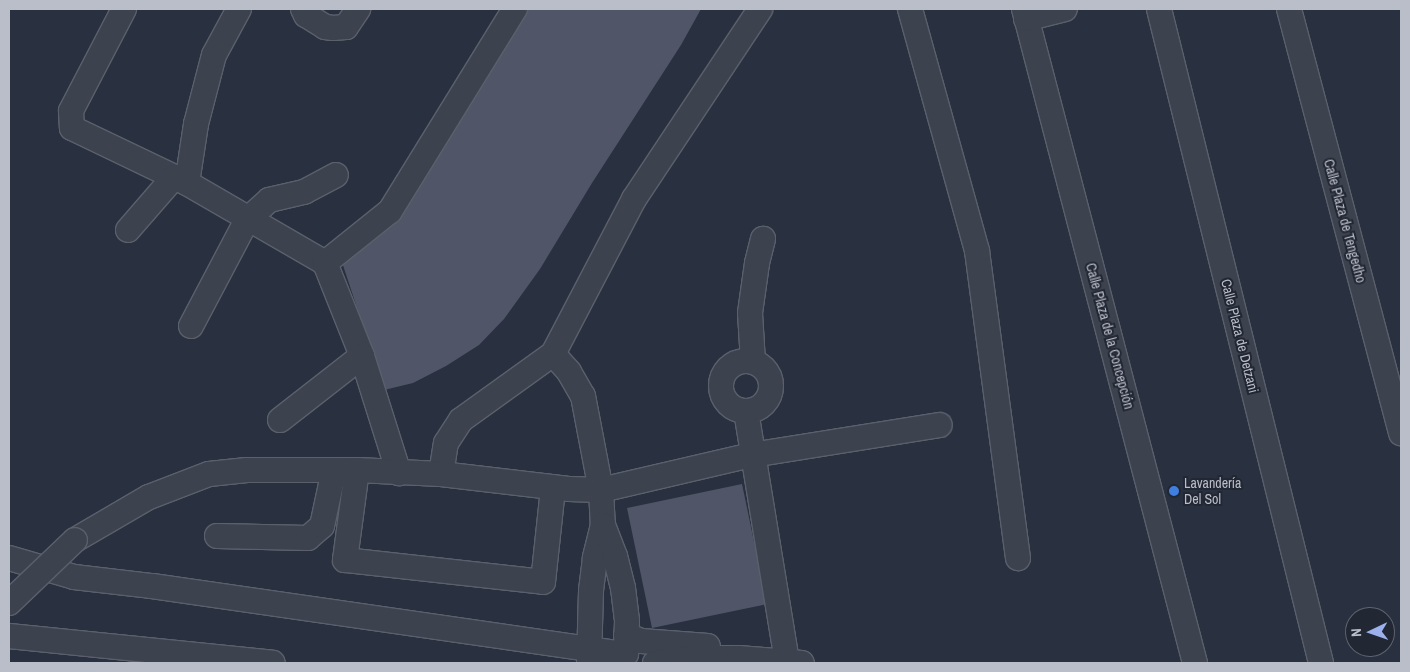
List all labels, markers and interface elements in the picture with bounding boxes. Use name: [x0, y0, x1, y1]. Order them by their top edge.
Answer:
street label: Calle Plaza de Tengedho: [1320, 157, 1370, 285]
street label: Calle Plaza de la Concepción: [1082, 261, 1138, 411]
street label: Calle Plaza de Detzani: [1218, 277, 1262, 395]
place label: Lavandería Del Sol: [1184, 475, 1241, 508]
marker: Lavandería Del Sol: [1168, 485, 1180, 497]
north arrow: [1345, 607, 1395, 657]
text: N: [1347, 628, 1365, 637]

